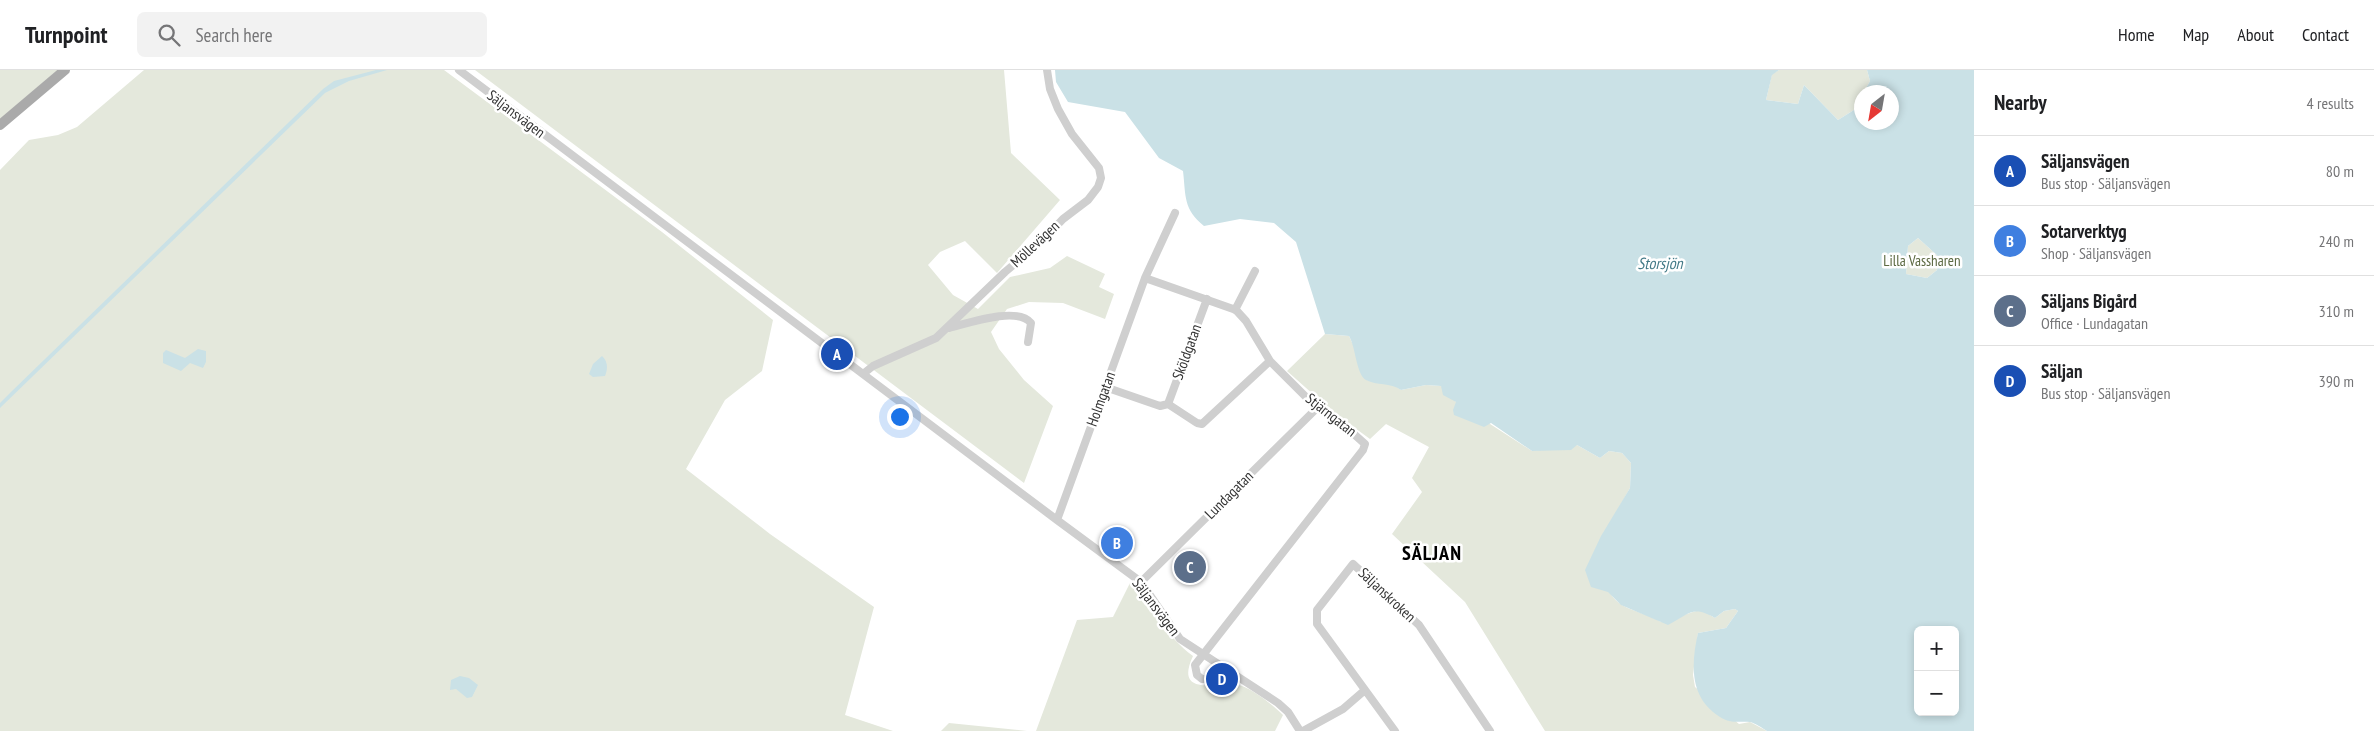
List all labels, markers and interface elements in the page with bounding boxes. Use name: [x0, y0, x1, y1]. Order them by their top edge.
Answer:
search box: [137, 12, 487, 57]
text: Turnpoint: [25, 19, 107, 50]
icon: search: [155, 21, 183, 49]
text: Search here: [195, 23, 273, 47]
text: Home: [2118, 23, 2155, 46]
text: Map: [2183, 23, 2209, 46]
text: About: [2237, 23, 2274, 46]
text: Contact: [2302, 23, 2349, 46]
north arrow: [1854, 85, 1899, 130]
street label: Säljansvägen: [483, 86, 549, 142]
text: Nearby: [1994, 89, 2047, 116]
text: 4 results: [2307, 93, 2354, 113]
text: Säljansvägen: [2041, 149, 2130, 173]
text: A: [2006, 161, 2014, 181]
text: 80 m: [2326, 161, 2354, 181]
text: Bus stop · Säljansvägen: [2041, 173, 2170, 193]
street label: Möllevägen: [1006, 216, 1063, 271]
text: Sotarverktyg: [2041, 219, 2127, 243]
text: B: [2006, 231, 2014, 251]
text: 240 m: [2319, 231, 2354, 251]
text: Shop · Säljansvägen: [2041, 243, 2151, 263]
park label: Lilla Vassharen: [1883, 251, 1961, 270]
water label: Storsjön: [1637, 253, 1684, 273]
text: Säljans Bigård: [2041, 289, 2137, 313]
text: C: [2006, 301, 2014, 321]
text: 310 m: [2319, 301, 2354, 321]
text: Office · Lundagatan: [2041, 313, 2148, 333]
street label: Sköldgatan: [1168, 321, 1205, 382]
pin: A: [821, 335, 853, 373]
text: Säljan: [2041, 359, 2082, 383]
street label: Holmgatan: [1082, 369, 1119, 429]
text: D: [2006, 371, 2014, 391]
text: 390 m: [2319, 371, 2354, 391]
text: Bus stop · Säljansvägen: [2041, 383, 2170, 403]
street label: Stjärngatan: [1302, 389, 1361, 440]
your location: [887, 404, 913, 430]
street label: Lundagatan: [1200, 466, 1257, 523]
pin: B: [1101, 524, 1133, 562]
district label: SÄLJAN: [1402, 540, 1462, 566]
pin: C: [1174, 548, 1206, 586]
street label: Säljanskroken: [1355, 563, 1420, 626]
street label: Säljansvägen: [1128, 574, 1184, 640]
map controls: [1914, 626, 1959, 716]
button: +: [1914, 626, 1959, 671]
pin: D: [1206, 660, 1238, 698]
button: −: [1914, 671, 1959, 716]

